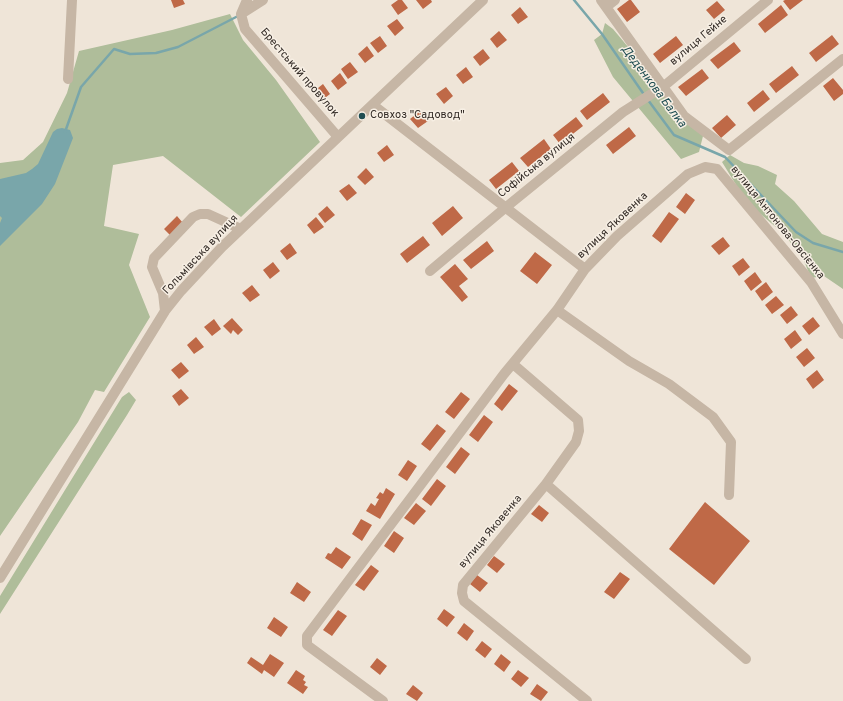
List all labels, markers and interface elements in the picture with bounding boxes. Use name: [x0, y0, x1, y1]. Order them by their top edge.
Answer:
street label: вулиця Гейне: [668, 13, 730, 69]
street label: Брестський провулок: [257, 26, 341, 120]
water label: Деденкова Балка: [617, 43, 689, 131]
place label: Совхоз "Садовод": [370, 109, 465, 123]
marker: Совхоз "Садовод": [357, 111, 367, 121]
street label: Софійська вулиця: [496, 131, 578, 201]
street label: вулиця Антонова-Овсієнка: [727, 164, 827, 282]
street label: вулиця Яковенка: [575, 190, 651, 262]
street label: Гольмівська вулиця: [161, 212, 241, 298]
street label: вулиця Яковенка: [457, 493, 525, 571]

